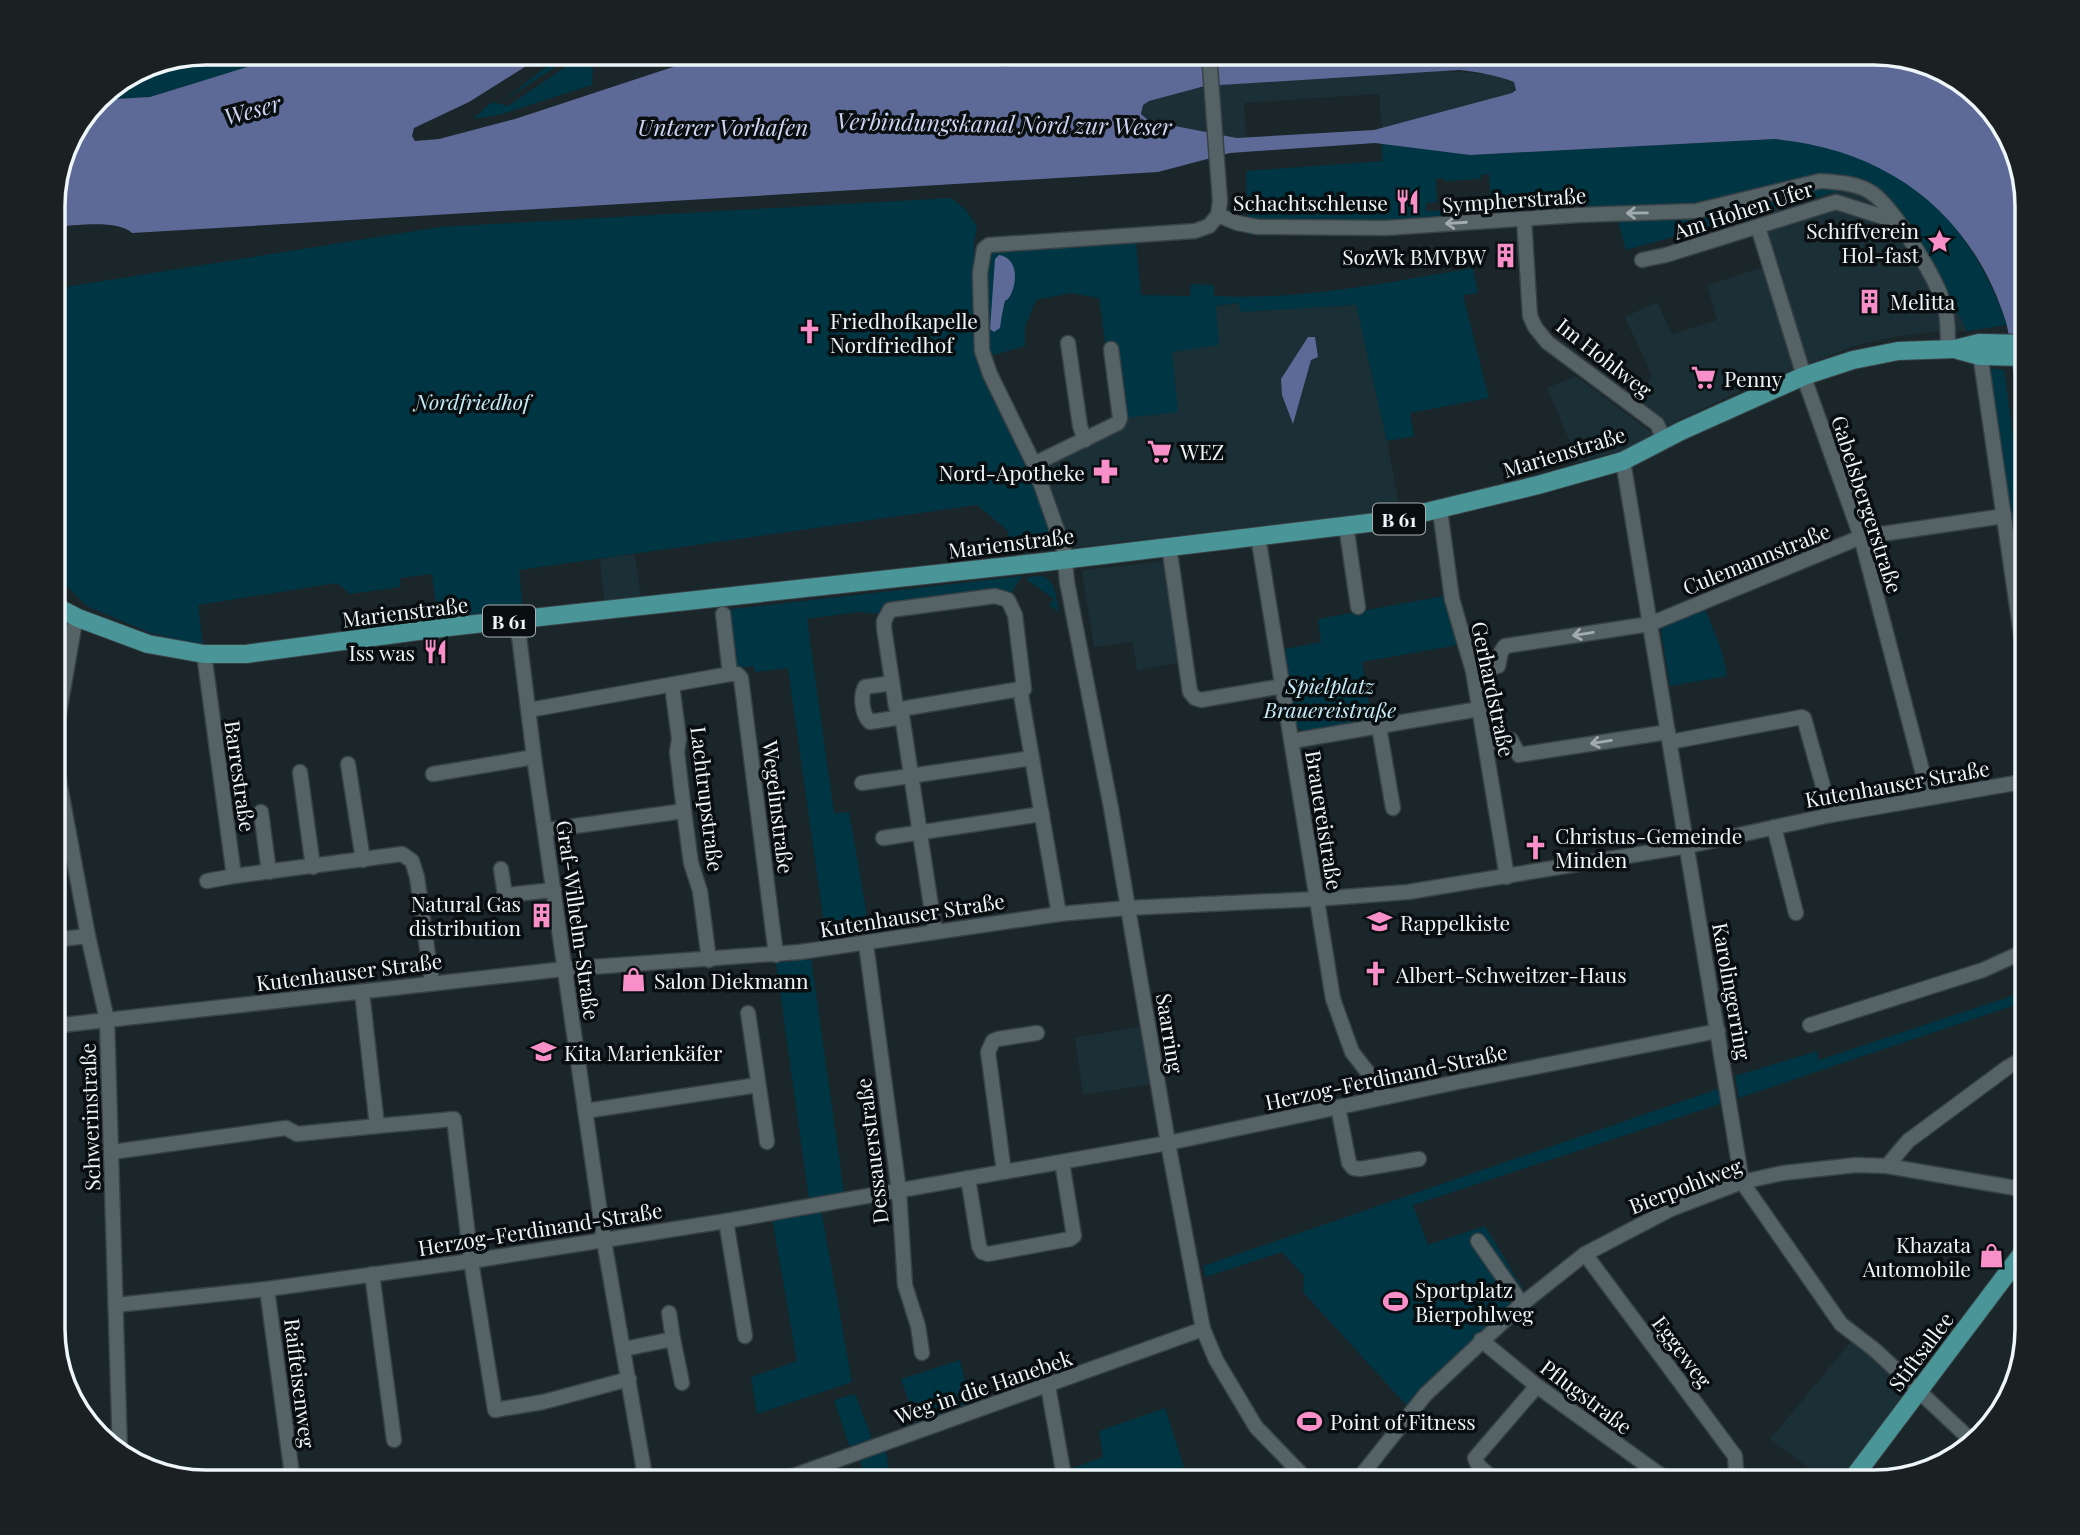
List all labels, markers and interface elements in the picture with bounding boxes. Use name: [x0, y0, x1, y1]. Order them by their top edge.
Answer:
water label: Weser: [220, 86, 285, 131]
water label: Verbindungskanal Nord zur Weser: [836, 105, 1173, 141]
water label: Unterer Vorhafen: [638, 111, 808, 142]
street label: Am Hohen Ufer: [1669, 173, 1817, 245]
street label: Sympherstraße: [1441, 180, 1587, 218]
place label: Schachtschleuse: [1233, 188, 1388, 216]
restaurant icon: Schachtschleuse: [1394, 188, 1422, 216]
one-way arrow: [1626, 206, 1649, 220]
place label: Schiffverein Hol-fast: [1806, 216, 1920, 268]
one-way arrow: [1446, 217, 1468, 230]
place icon: Schiffverein Hol-fast: [1925, 228, 1953, 256]
place label: SozWk BMVBW: [1342, 242, 1487, 270]
building icon: SozWk BMVBW: [1492, 242, 1520, 270]
building icon: Melitta: [1856, 287, 1884, 315]
place label: Melitta: [1890, 287, 1956, 315]
place label: Friedhofkapelle Nordfriedhof: [830, 306, 978, 358]
street label: Im Hohlweg: [1552, 311, 1658, 403]
church icon: Friedhofkapelle Nordfriedhof: [796, 318, 824, 346]
supermarket icon: Penny: [1690, 364, 1718, 392]
place label: Penny: [1724, 364, 1783, 392]
park label: Nordfriedhof: [412, 387, 534, 415]
street label: Gabelsbergerstraße: [1826, 412, 1910, 596]
street label: Marienstraße: [1499, 419, 1629, 483]
supermarket icon: WEZ: [1146, 437, 1174, 465]
place label: WEZ: [1179, 437, 1224, 465]
place label: Nord-Apotheke: [939, 458, 1085, 486]
pharmacy icon: Nord-Apotheke: [1091, 458, 1119, 486]
road number: B 61: [1373, 504, 1425, 534]
street label: Culemannstraße: [1678, 516, 1834, 600]
street label: Marienstraße: [946, 520, 1076, 564]
street label: Marienstraße: [340, 589, 470, 633]
road number: B 61: [483, 606, 535, 636]
street label: Gerhardstraße: [1466, 619, 1522, 759]
one-way arrow: [1572, 628, 1595, 641]
place label: Iss was: [349, 638, 415, 666]
restaurant icon: Iss was: [421, 638, 449, 666]
park label: Spielplatz Brauereistraße: [1263, 671, 1396, 723]
street label: Barrestraße: [219, 719, 263, 833]
street label: Lachtrupstraße: [685, 725, 731, 873]
one-way arrow: [1590, 736, 1613, 749]
street label: Wegelinstraße: [757, 738, 801, 875]
street label: Brauereistraße: [1300, 748, 1350, 892]
street label: Kutenhauser Straße: [1802, 753, 1992, 813]
street label: Graf-Wilhelm-Straße: [551, 818, 607, 1022]
place label: Christus-Gemeinde Minden: [1555, 821, 1742, 873]
church icon: Christus-Gemeinde Minden: [1521, 833, 1549, 861]
street label: Kutenhauser Straße: [817, 886, 1007, 942]
place label: Natural Gas distribution: [409, 889, 521, 941]
building icon: Natural Gas distribution: [527, 901, 555, 929]
school or university icon: Rappelkiste: [1366, 908, 1394, 936]
place label: Rappelkiste: [1400, 908, 1510, 936]
street label: Karolingerring: [1707, 920, 1759, 1062]
street label: Kutenhauser Straße: [254, 946, 444, 996]
church icon: Albert-Schweitzer-Haus: [1362, 960, 1390, 988]
place label: Albert-Schweitzer-Haus: [1395, 960, 1627, 988]
shop icon: Salon Diekmann: [620, 966, 648, 994]
place label: Salon Diekmann: [654, 966, 809, 994]
street label: Saarring: [1151, 991, 1191, 1075]
street label: Herzog-Ferdinand-Straße: [1262, 1037, 1510, 1115]
school or university icon: Kita Marienkäfer: [530, 1038, 558, 1066]
place label: Kita Marienkäfer: [564, 1038, 723, 1066]
street label: Schwerinstraße: [72, 1043, 106, 1191]
street label: Dessauerstraße: [848, 1076, 894, 1226]
street label: Bierpohlweg: [1625, 1151, 1745, 1219]
street label: Herzog-Ferdinand-Straße: [416, 1195, 664, 1261]
place label: Khazata Automobile: [1862, 1230, 1972, 1282]
shop icon: Khazata Automobile: [1977, 1242, 2005, 1270]
place label: Sportplatz Bierpohlweg: [1415, 1275, 1534, 1327]
sports icon: Sportplatz Bierpohlweg: [1381, 1287, 1409, 1315]
street label: Stiftsallee: [1881, 1306, 1959, 1396]
street label: Eggeweg: [1647, 1309, 1719, 1393]
street label: Raiffeisenweg: [279, 1317, 323, 1449]
street label: Weg in die Hanebek: [890, 1342, 1076, 1430]
street label: Pflugstraße: [1536, 1352, 1638, 1440]
sports icon: Point of Fitness: [1296, 1407, 1324, 1435]
place label: Point of Fitness: [1330, 1407, 1476, 1435]

